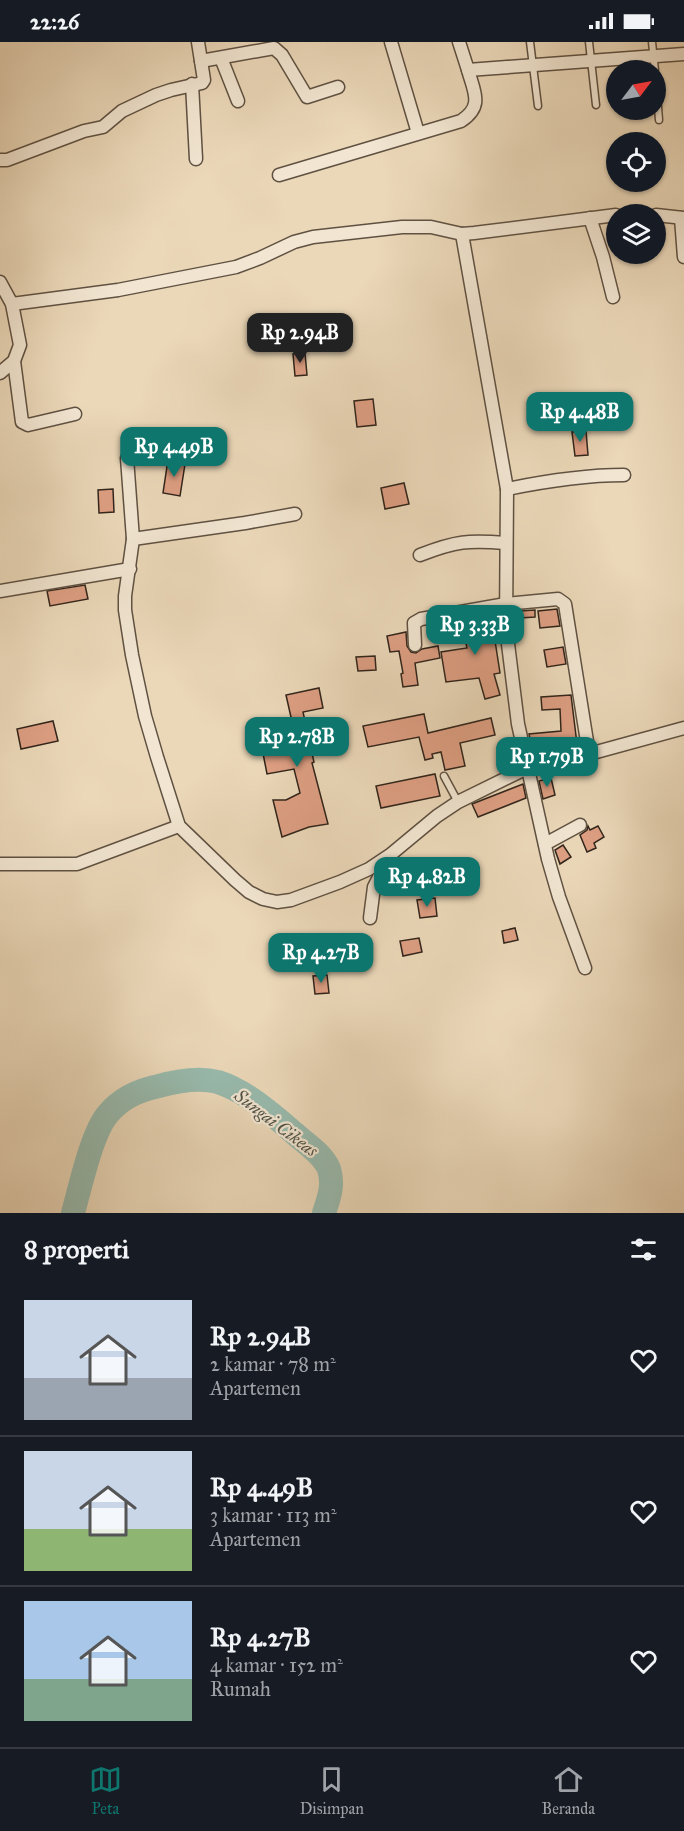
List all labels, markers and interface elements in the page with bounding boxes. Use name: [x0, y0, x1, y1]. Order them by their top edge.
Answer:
text: 22:26: [30, 8, 79, 35]
north arrow: [606, 60, 666, 120]
map controls: [606, 60, 666, 264]
button: locate: [606, 132, 666, 192]
button: layers: [606, 204, 666, 264]
pin: Rp 2.94B: [238, 313, 362, 364]
text: Rp 2.94B: [261, 320, 339, 344]
pin: Rp 4.48B: [518, 392, 642, 443]
text: Rp 4.48B: [540, 399, 620, 423]
pin: Rp 4.49B: [112, 427, 236, 478]
text: Rp 4.49B: [134, 434, 214, 458]
pin: Rp 3.33B: [413, 605, 537, 656]
text: Rp 3.33B: [440, 612, 510, 636]
pin: Rp 2.78B: [235, 717, 359, 768]
text: Rp 2.78B: [259, 724, 335, 748]
pin: Rp 1.79B: [485, 737, 609, 788]
text: Rp 1.79B: [510, 744, 584, 768]
pin: Rp 4.82B: [365, 857, 489, 908]
text: Rp 4.82B: [388, 864, 466, 888]
pin: Rp 4.27B: [259, 933, 383, 984]
text: Rp 4.27B: [282, 940, 360, 964]
water label: Sungai Cikeas: [229, 1084, 323, 1162]
text: 8 properti: [24, 1233, 129, 1265]
icon: filters: [627, 1233, 660, 1266]
text: Rp 2.94B: [210, 1320, 311, 1352]
icon: home: [72, 1324, 144, 1396]
icon: heart: [627, 1344, 660, 1377]
text: 2 kamar · 78 m²: [210, 1352, 336, 1376]
text: Apartemen: [210, 1376, 301, 1400]
text: Rp 4.49B: [210, 1471, 313, 1503]
icon: home: [72, 1475, 144, 1547]
icon: heart: [627, 1495, 660, 1528]
text: 3 kamar · 113 m²: [210, 1503, 337, 1527]
text: Apartemen: [210, 1527, 301, 1551]
text: Rp 4.27B: [210, 1621, 311, 1653]
icon: home: [72, 1625, 144, 1697]
icon: heart: [627, 1645, 660, 1678]
text: 4 kamar · 152 m²: [210, 1653, 343, 1677]
text: Rumah: [210, 1677, 271, 1701]
tab: Peta: [89, 1763, 122, 1818]
tab: Disimpan: [300, 1763, 364, 1818]
tab: Beranda: [542, 1763, 595, 1818]

